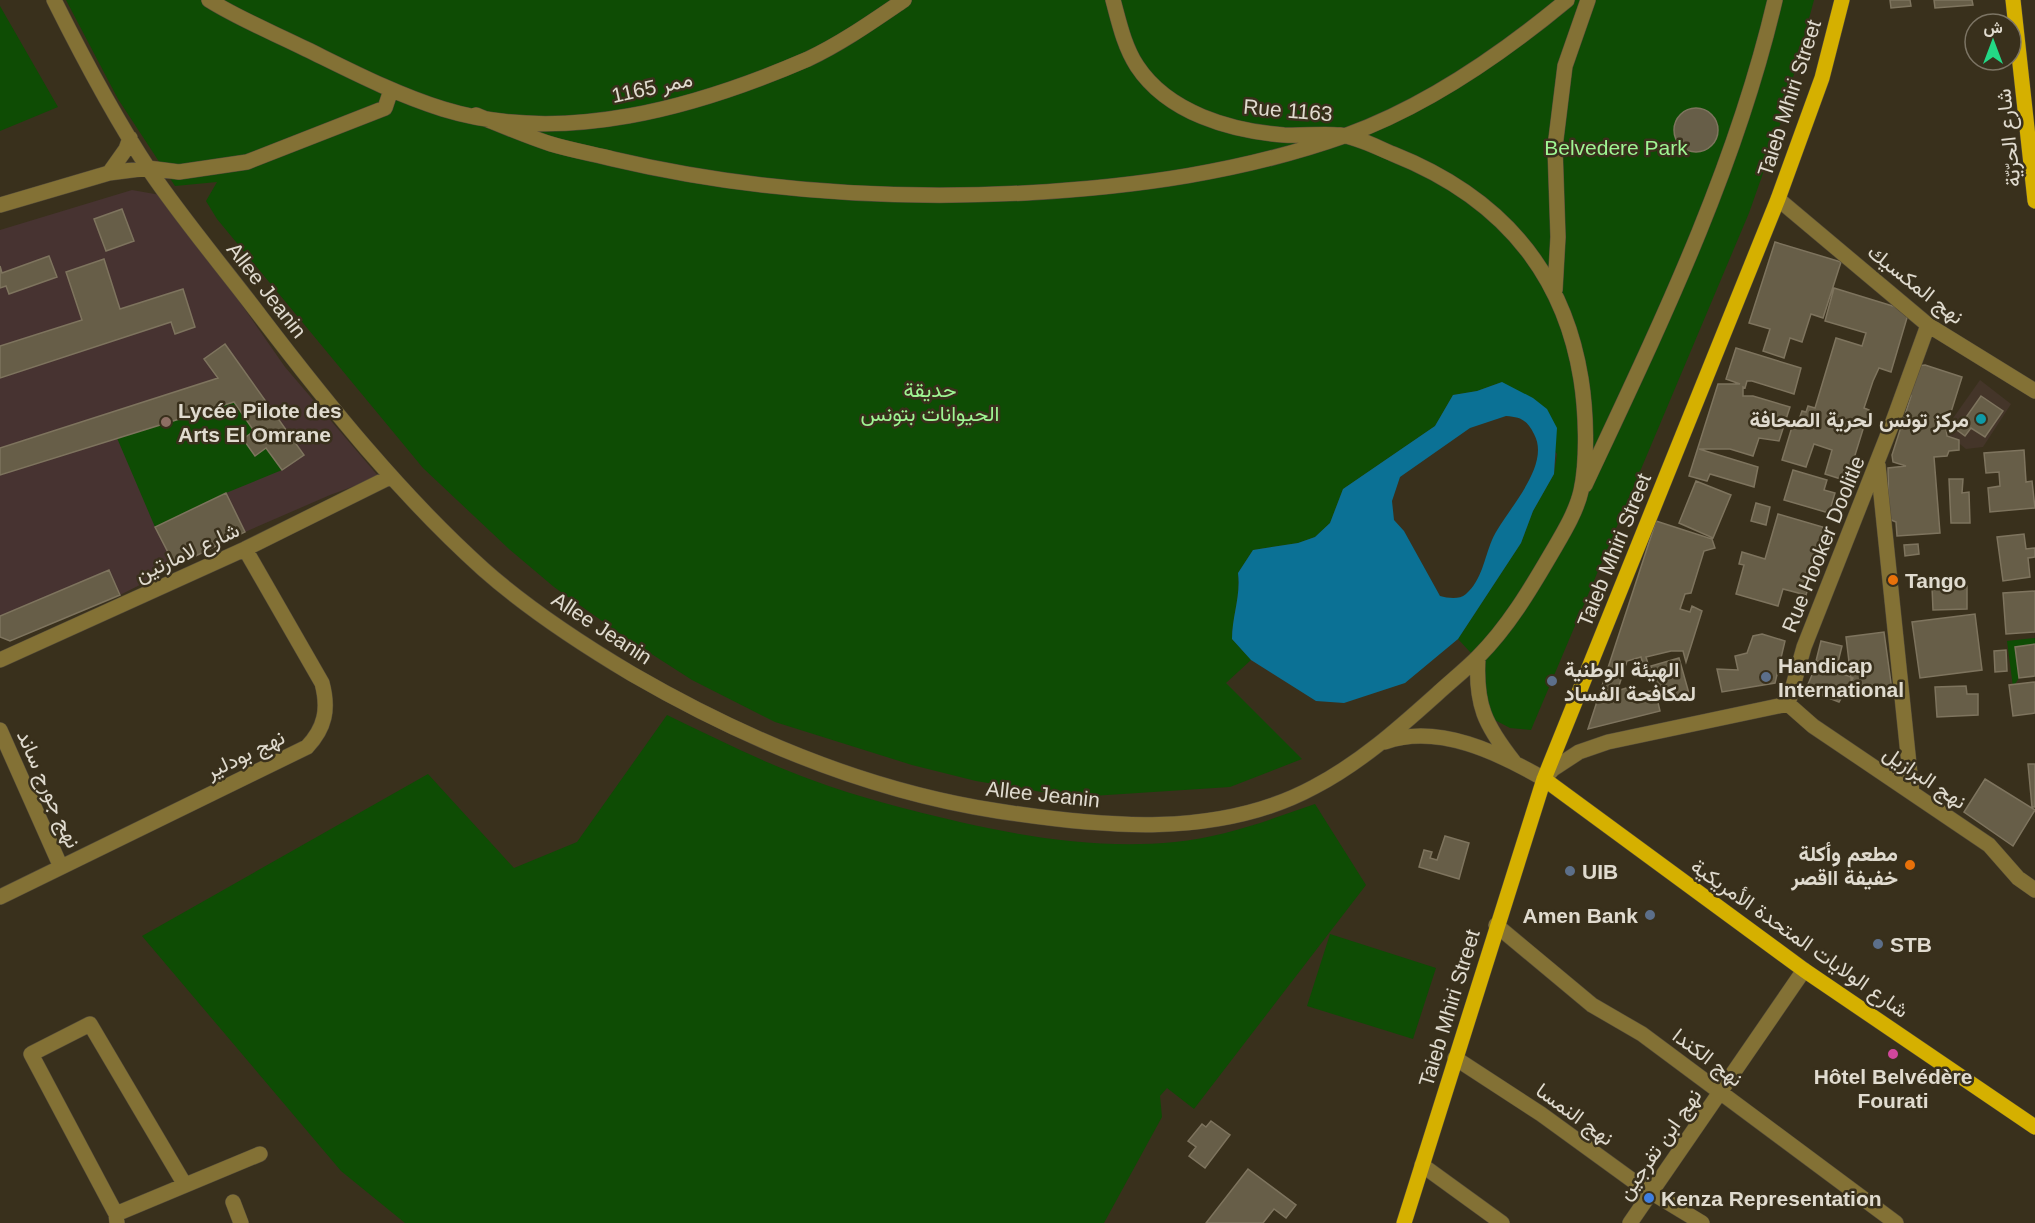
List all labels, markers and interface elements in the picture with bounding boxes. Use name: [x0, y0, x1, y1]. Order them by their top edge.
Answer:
north arrow: [1963, 12, 2023, 72]
street label: Taieb Mhiri Street: [1753, 17, 1825, 179]
text: ش: [1983, 19, 2003, 37]
street label: ممر 1165: [609, 67, 695, 109]
street label: شارع الحرّيّة: [1991, 87, 2028, 188]
street label: Rue 1163: [1242, 95, 1334, 125]
park label: Belvedere Park: [1544, 136, 1688, 159]
street label: Allee Jeanin: [223, 238, 311, 342]
street label: نهج المكسيك: [1862, 240, 1968, 331]
park label: حديقة الحيوانات بتونس: [861, 378, 999, 427]
place label: Lycée Pilote des Arts El Omrane: [178, 399, 342, 446]
place label: مركز تونس لحرية الصحافة: [1750, 408, 1969, 433]
marker: مركز تونس لحرية الصحافة: [1974, 412, 1988, 426]
marker: Lycée Pilote des Arts El Omrane: [159, 415, 173, 429]
street label: Rue Hooker Doolitle: [1777, 453, 1869, 635]
street label: Taieb Mhiri Street: [1573, 470, 1655, 630]
street label: شارع لامارتين: [131, 518, 244, 589]
place label: Tango: [1905, 569, 1966, 592]
marker: Tango: [1886, 573, 1900, 587]
street label: Allee Jeanin: [548, 587, 656, 669]
place label: Handicap International: [1778, 654, 1904, 701]
place label: الهيئة الوطنية لمكافحة الفساد: [1564, 658, 1696, 705]
marker: Handicap International: [1759, 670, 1773, 684]
marker: الهيئة الوطنية لمكافحة الفساد: [1545, 674, 1559, 688]
street label: نهج بودلير: [201, 725, 289, 786]
street label: نهج جورج ساند: [10, 727, 85, 853]
street label: نهج البرازيل: [1878, 741, 1971, 816]
street label: Allee Jeanin: [985, 777, 1101, 811]
place label: مطعم وأكلة خفيفة ااقصر: [1790, 841, 1898, 891]
street label: شارع الولايات المتحدة الأمريكية: [1685, 854, 1913, 1024]
marker: مطعم وأكلة خفيفة ااقصر: [1903, 858, 1917, 872]
place label: UIB: [1582, 860, 1618, 883]
marker: UIB: [1563, 864, 1577, 878]
place label: Amen Bank: [1522, 904, 1638, 927]
marker: Amen Bank: [1643, 908, 1657, 922]
street label: Taieb Mhiri Street: [1414, 926, 1484, 1089]
place label: STB: [1890, 933, 1932, 956]
marker: STB: [1871, 937, 1885, 951]
street label: نهج الكندا: [1667, 1023, 1747, 1093]
marker: Hôtel Belvédère Fourati: [1886, 1047, 1900, 1061]
place label: Hôtel Belvédère Fourati: [1814, 1065, 1972, 1112]
street label: نهج النمسا: [1530, 1078, 1618, 1152]
street label: نهج ابن تفرجين: [1612, 1084, 1708, 1205]
place label: Kenza Representation: [1661, 1187, 1882, 1210]
marker: Kenza Representation: [1642, 1191, 1656, 1205]

